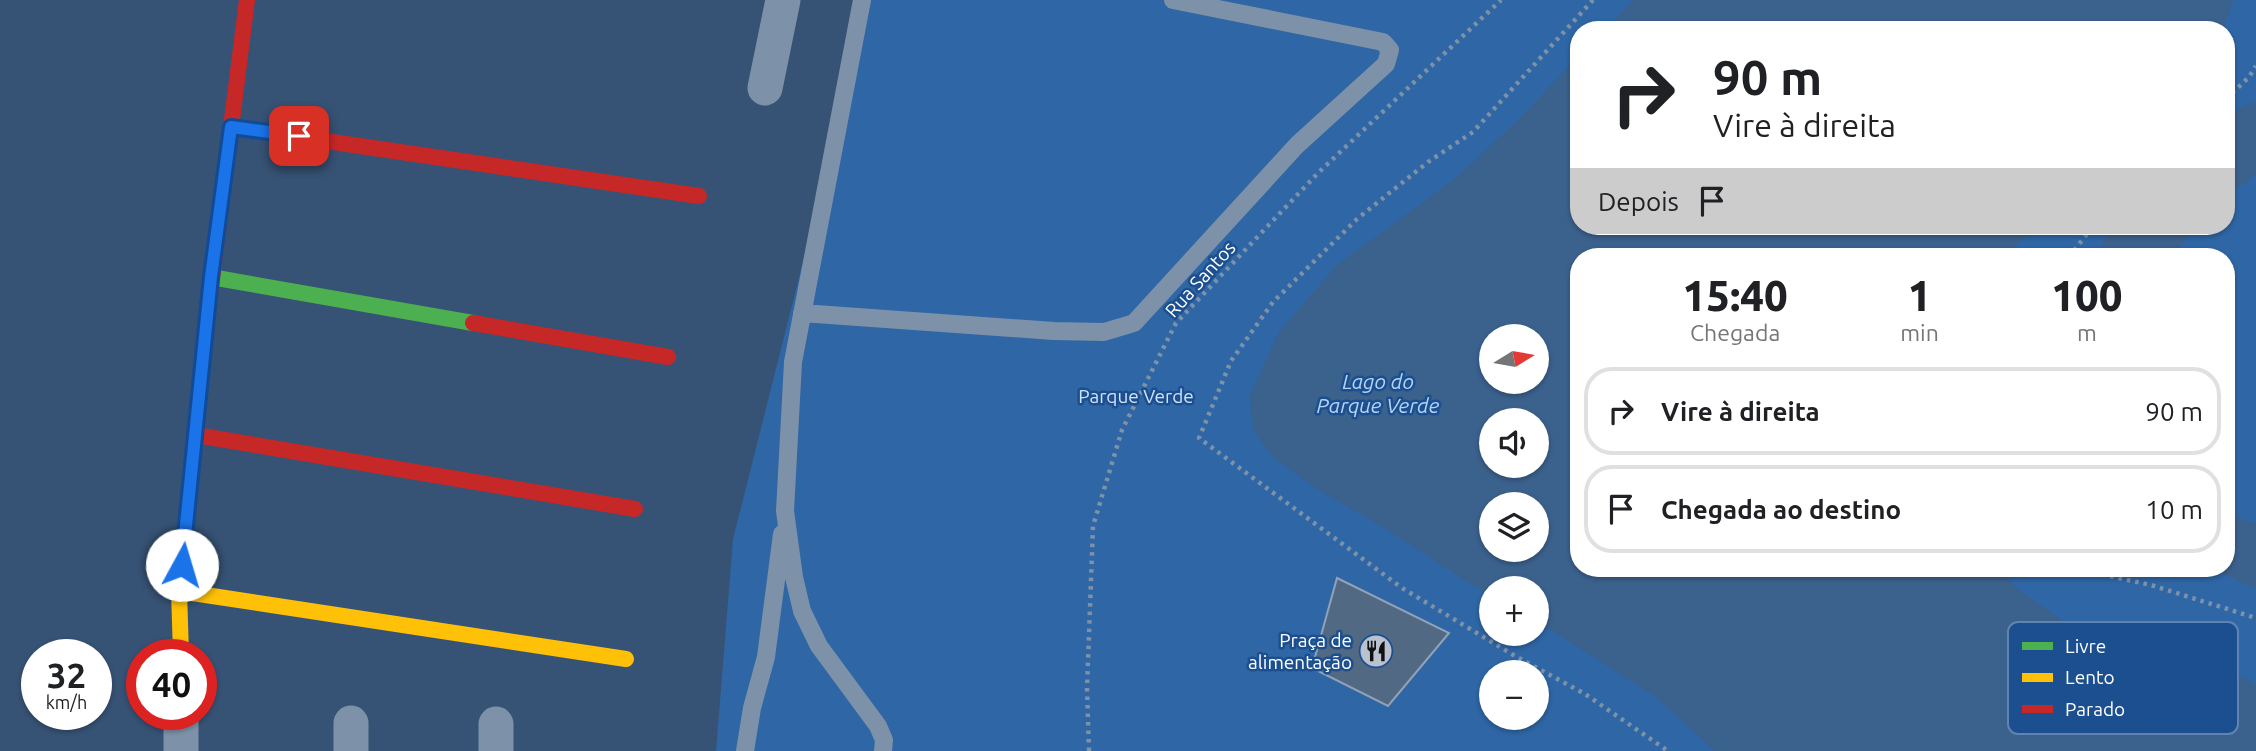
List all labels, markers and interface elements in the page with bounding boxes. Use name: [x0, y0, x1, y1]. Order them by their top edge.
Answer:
icon: right: [1598, 49, 1689, 140]
text: 90 m: [1713, 49, 1822, 104]
pin: [269, 106, 329, 166]
text: Vire à direita: [1713, 107, 1896, 143]
icon: arrive: [280, 117, 318, 155]
icon: arrive: [1693, 182, 1731, 220]
text: Depois: [1598, 187, 1679, 216]
street label: Rua Santos: [1160, 237, 1240, 321]
text: 15:40: [1683, 272, 1788, 319]
text: 1: [1908, 272, 1931, 319]
text: 100: [2051, 272, 2122, 319]
text: Chegada: [1690, 320, 1780, 345]
text: min: [1900, 320, 1939, 345]
text: m: [2077, 320, 2097, 345]
north arrow: [1479, 324, 1549, 394]
map controls: [1479, 324, 1549, 730]
water label: Lago do Parque Verde: [1317, 369, 1440, 417]
park label: Parque Verde: [1078, 385, 1194, 407]
icon: right: [1602, 392, 1640, 430]
text: Vire à direita: [1661, 397, 1820, 426]
text: 90 m: [2145, 397, 2203, 426]
button: sound: [1479, 408, 1549, 478]
icon: arrive: [1602, 490, 1640, 528]
button: layers: [1479, 492, 1549, 562]
text: Chegada ao destino: [1661, 495, 1901, 524]
text: 10 m: [2145, 495, 2203, 524]
position arrow: [145, 528, 219, 602]
button: +: [1479, 576, 1549, 646]
legend: [2008, 622, 2238, 734]
place label: Praça de alimentação: [1248, 629, 1352, 673]
restaurant icon: Praça de alimentação: [1357, 632, 1395, 670]
text: Livre: [2065, 635, 2106, 657]
speed limit sign: 40: [126, 639, 217, 730]
text: 32: [47, 655, 86, 695]
button: −: [1479, 660, 1549, 730]
text: Lento: [2065, 666, 2115, 688]
text: km/h: [46, 692, 87, 712]
text: Parado: [2065, 698, 2125, 720]

